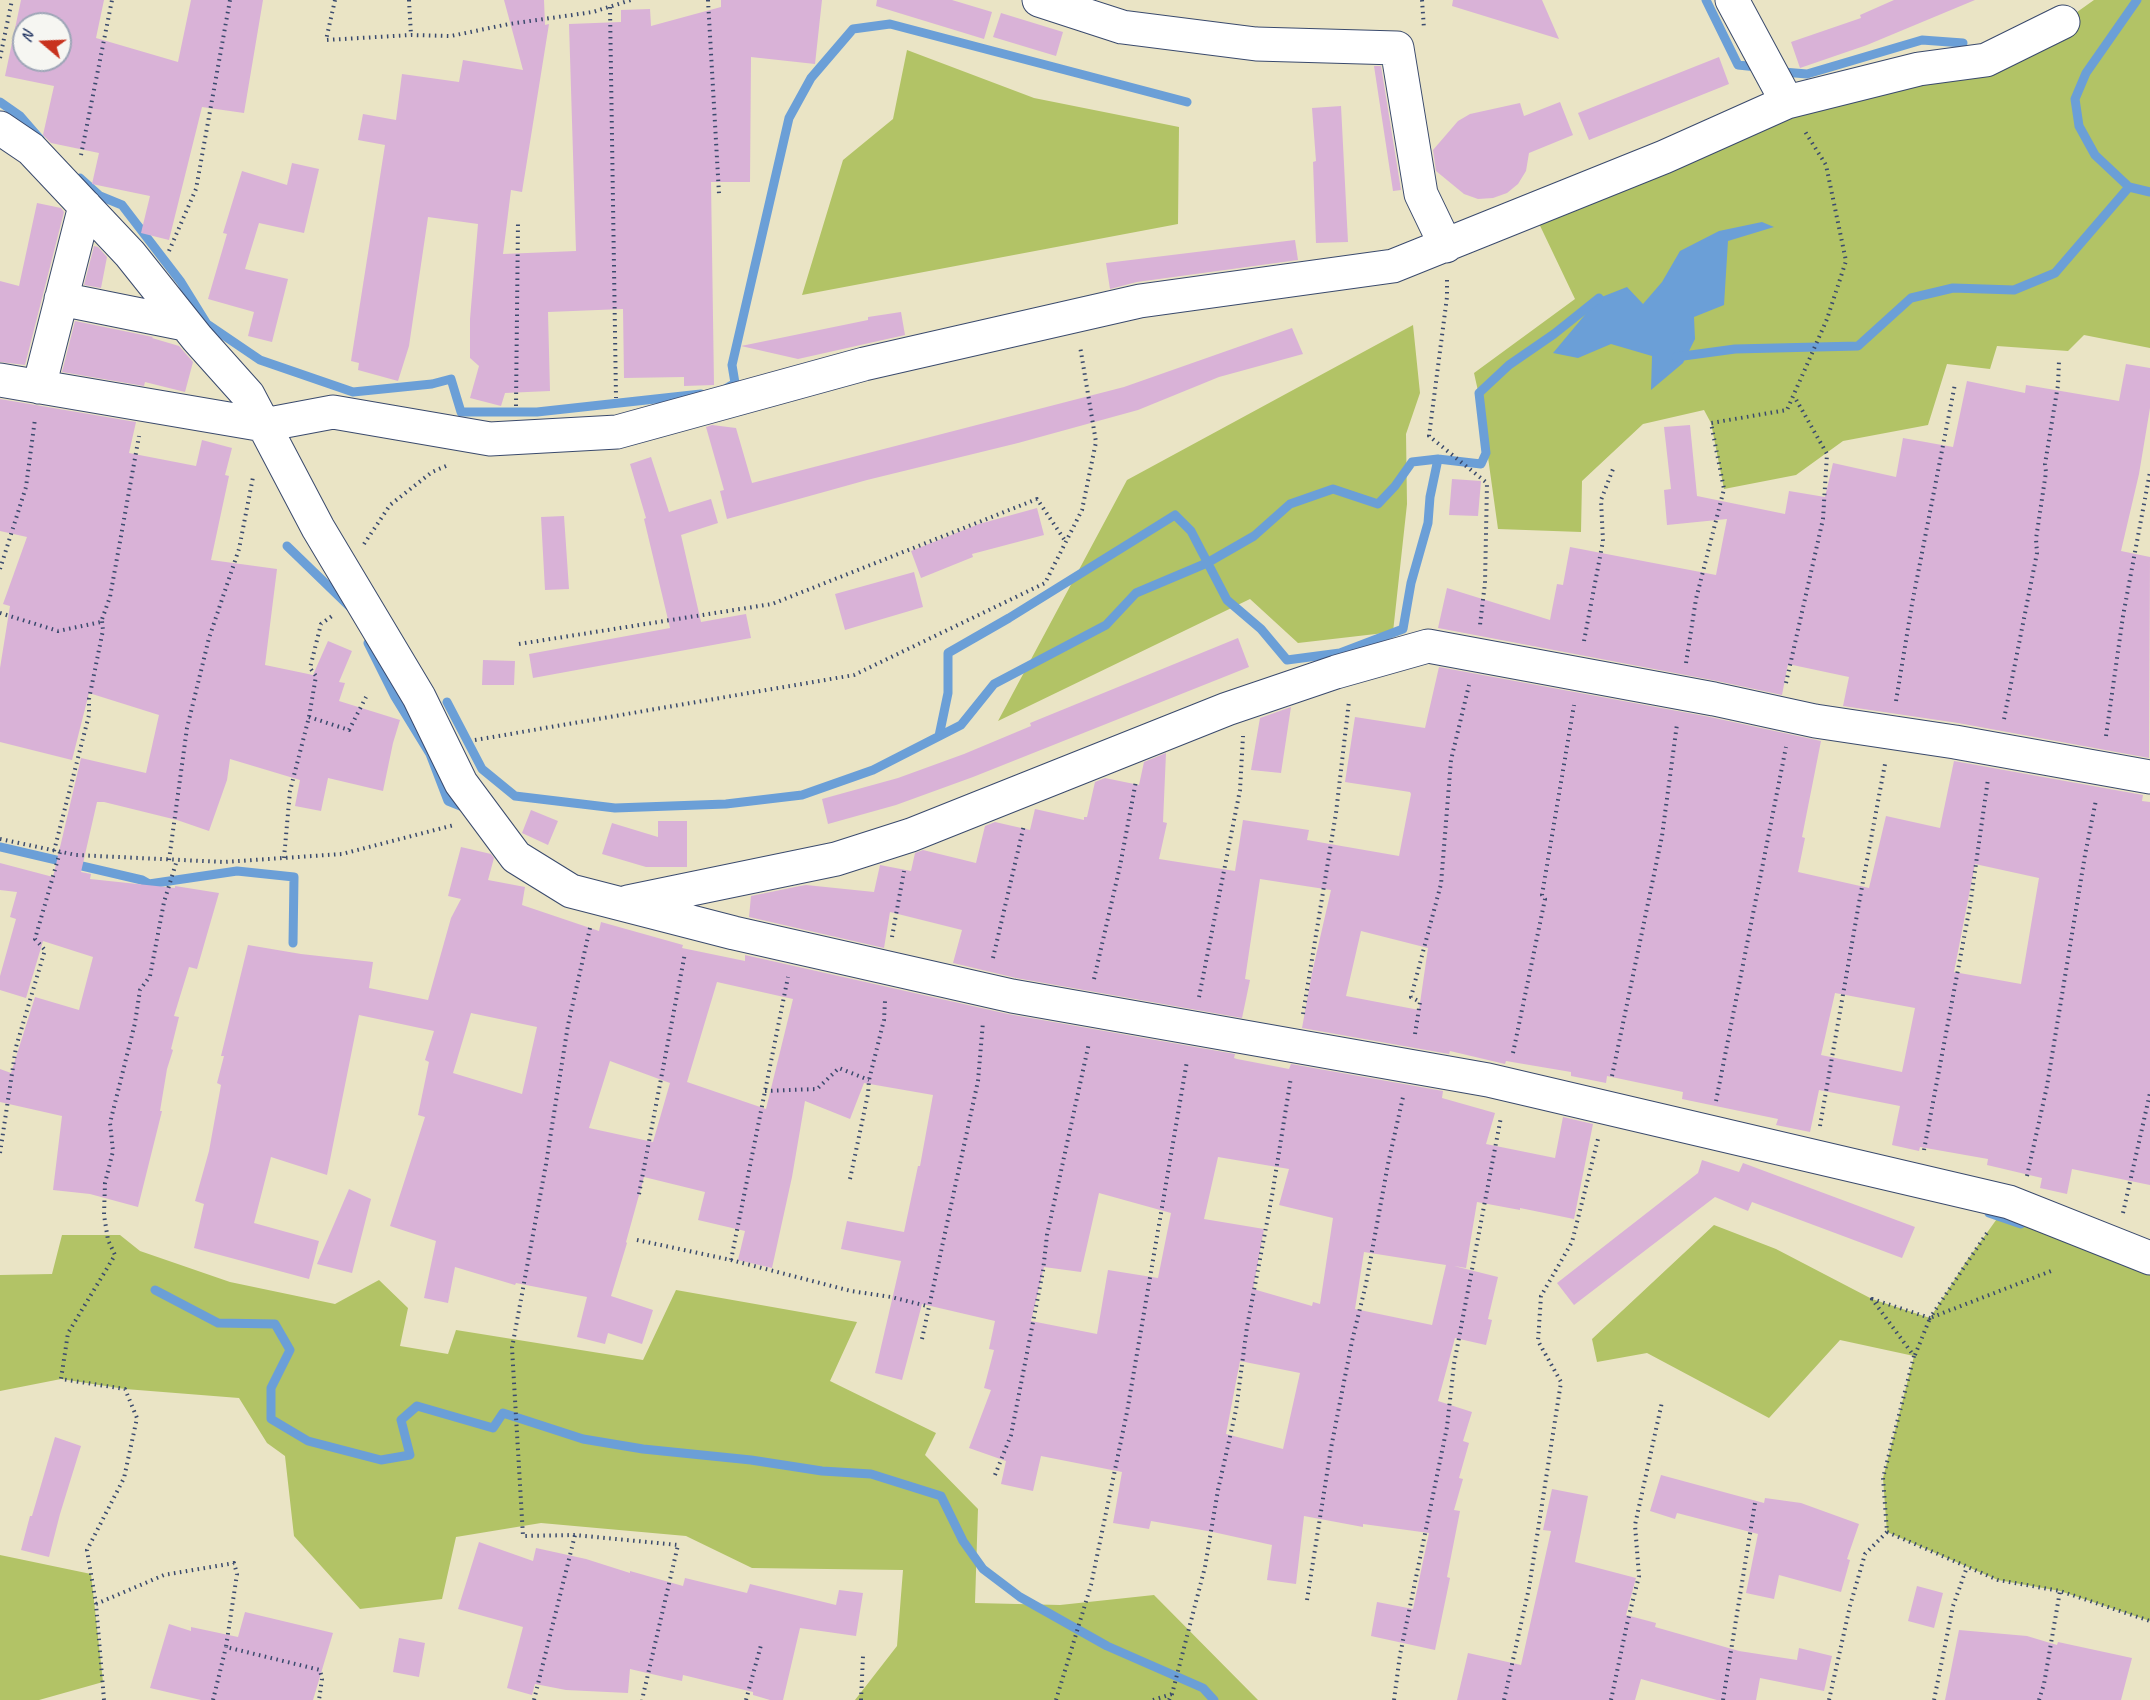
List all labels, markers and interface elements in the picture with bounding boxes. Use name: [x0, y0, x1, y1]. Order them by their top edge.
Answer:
north arrow: [12, 12, 72, 72]
text: N: [16, 29, 38, 45]

